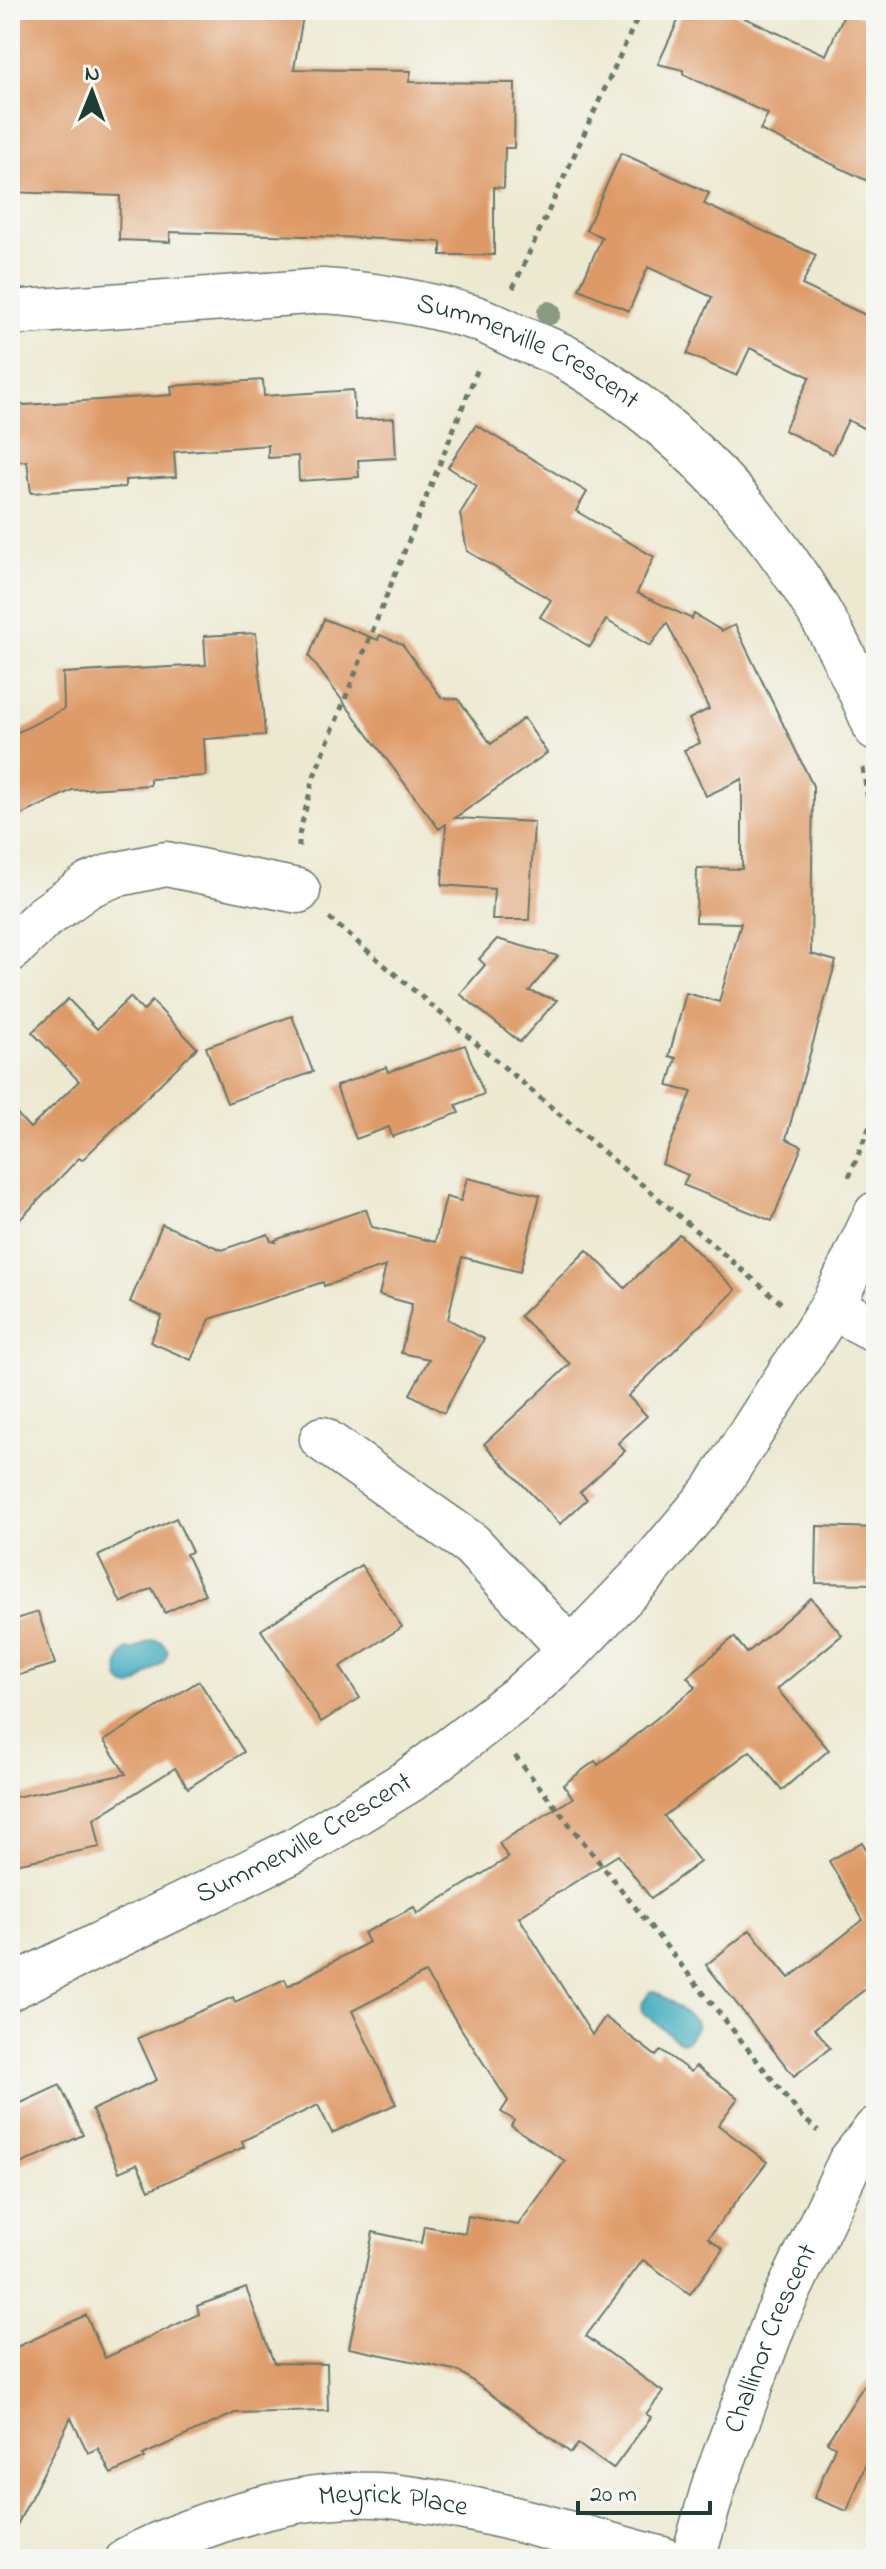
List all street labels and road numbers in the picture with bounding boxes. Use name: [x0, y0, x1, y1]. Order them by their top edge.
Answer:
street label: Summerville Crescent: [413, 283, 648, 420]
street label: Summerville Crescent: [189, 1762, 421, 1915]
street label: Challinor Crescent: [714, 2237, 829, 2439]
street label: Meyrick Place: [316, 2474, 472, 2529]

